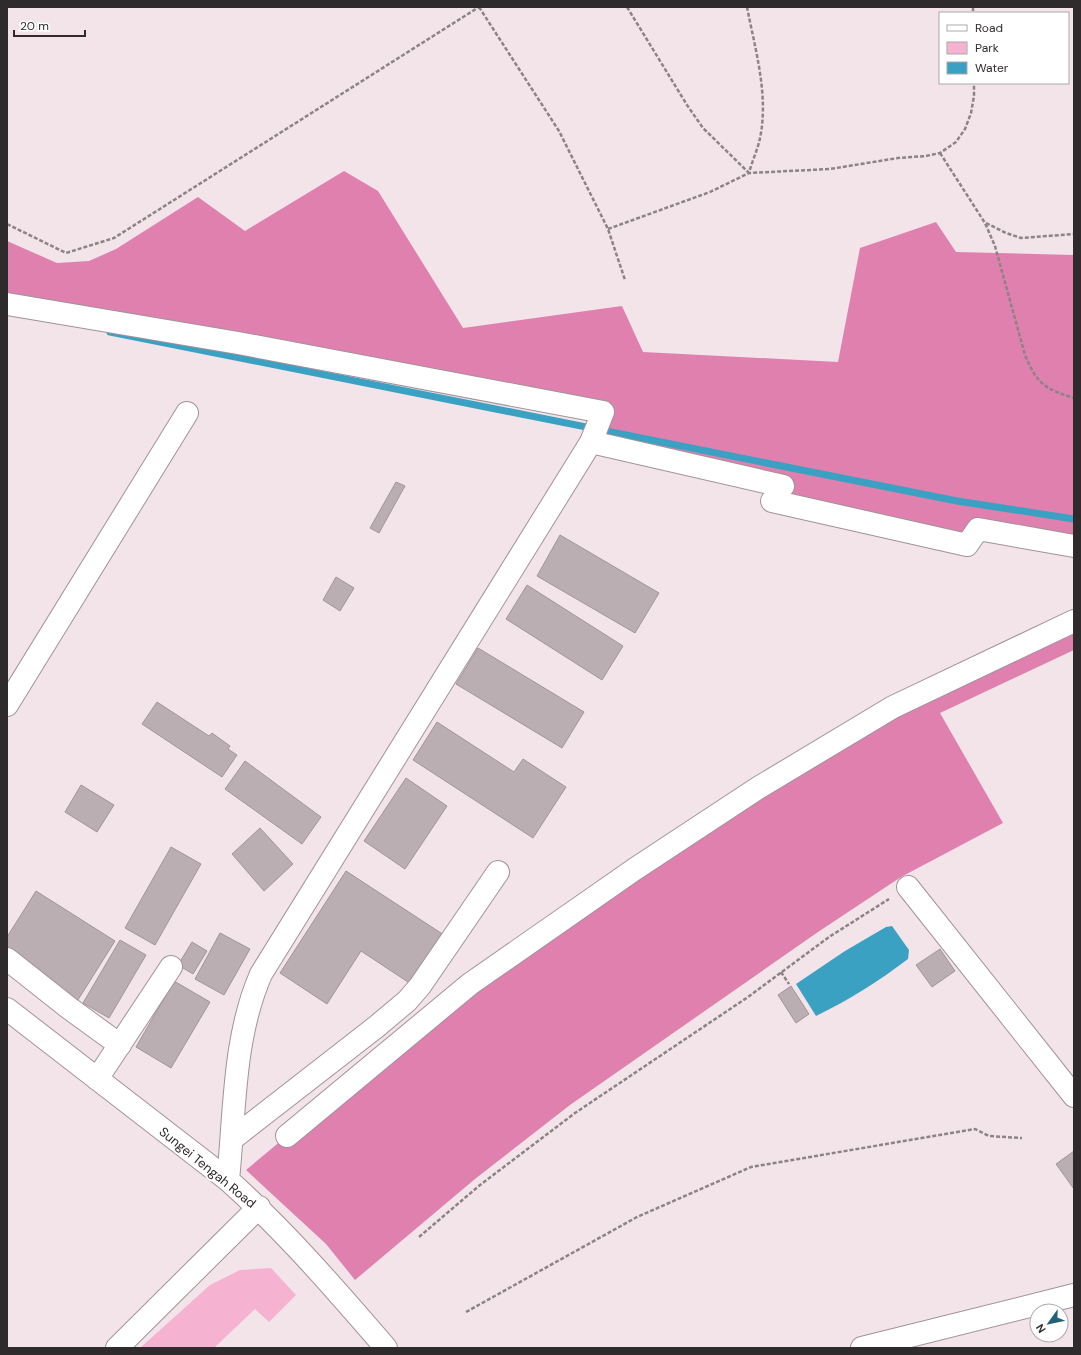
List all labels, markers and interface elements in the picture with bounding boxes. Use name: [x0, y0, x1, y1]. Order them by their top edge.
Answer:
scale bar: [14, 12, 85, 38]
legend: [939, 12, 1069, 84]
text: 20 m: [20, 18, 49, 34]
text: Road: [975, 20, 1003, 36]
text: Park: [975, 40, 999, 56]
text: Water: [975, 60, 1009, 76]
street label: Sungei Tengah Road: [156, 1123, 260, 1212]
north arrow: [1029, 1303, 1069, 1343]
text: N: [1033, 1321, 1049, 1336]

